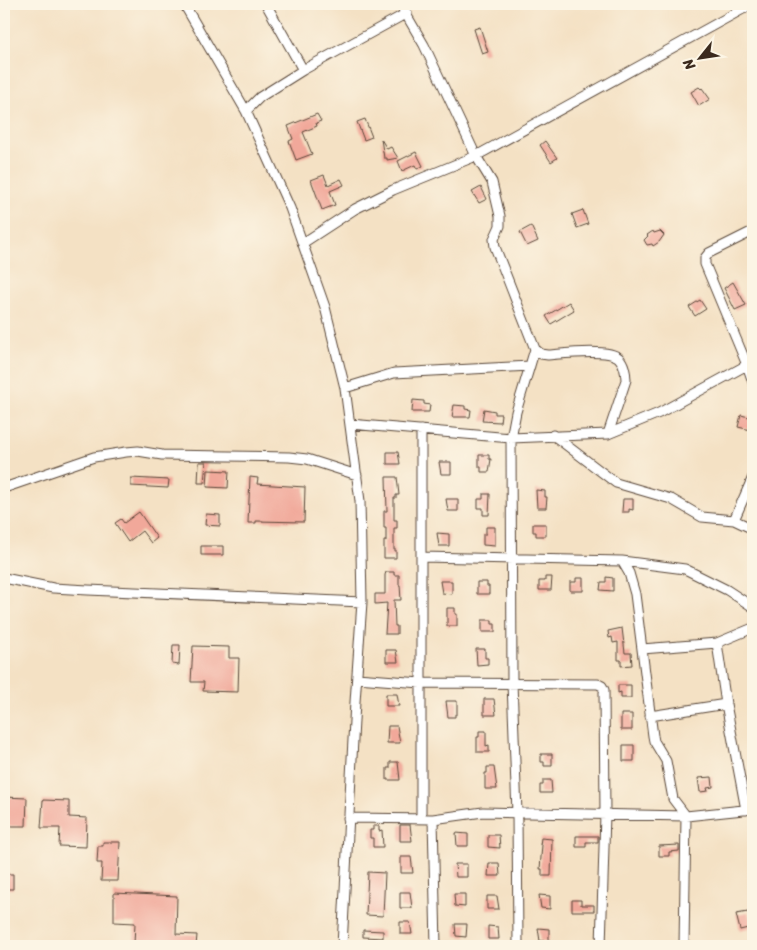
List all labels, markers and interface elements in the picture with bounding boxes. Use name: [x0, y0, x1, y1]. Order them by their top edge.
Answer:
north arrow: [674, 32, 724, 82]
text: N: [676, 54, 703, 76]

